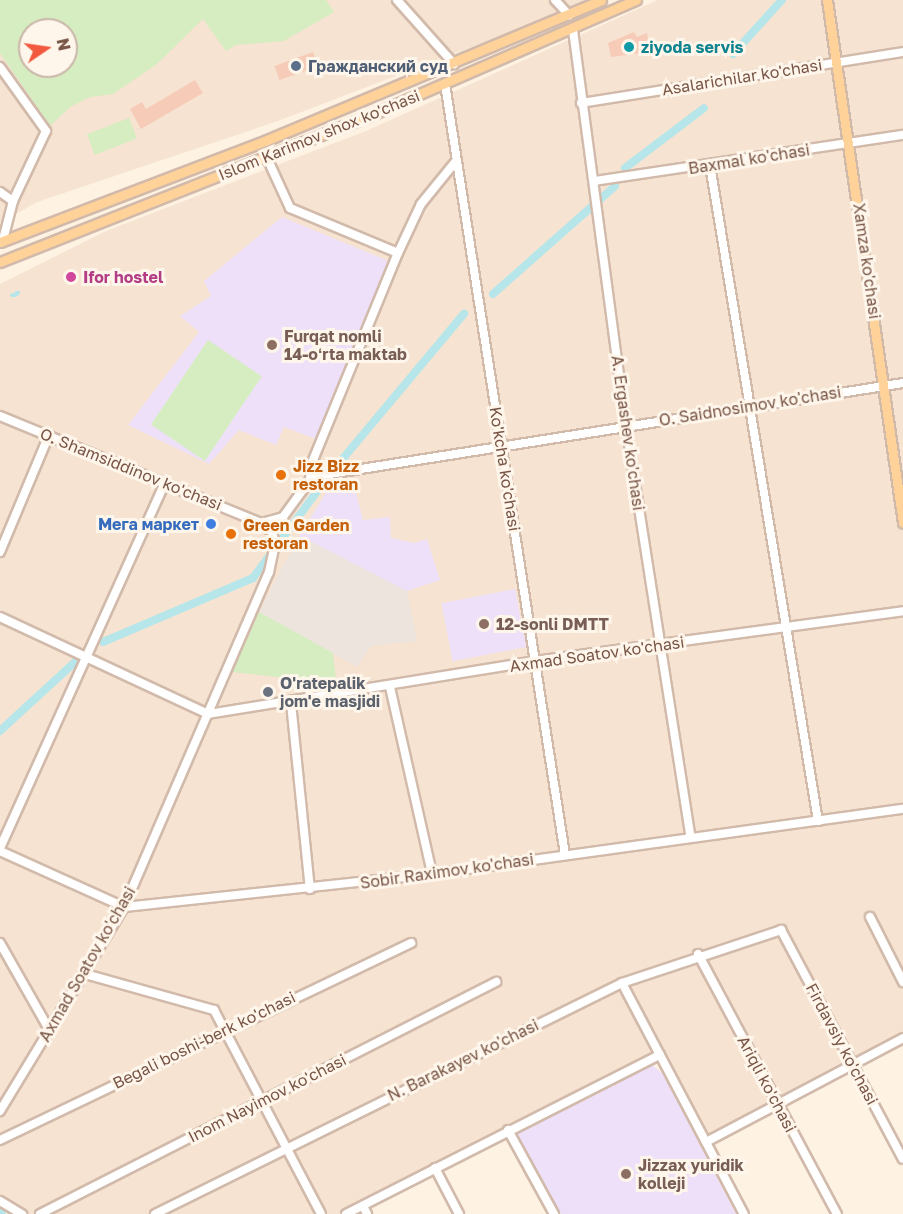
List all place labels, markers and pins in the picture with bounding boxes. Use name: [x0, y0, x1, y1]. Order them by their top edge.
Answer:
place label: ziyoda servis: [641, 37, 744, 57]
marker: ziyoda servis: [622, 40, 636, 54]
place label: Гражданский суд: [308, 56, 448, 76]
marker: Гражданский суд: [289, 59, 303, 73]
place label: Ifor hostel: [83, 267, 163, 287]
marker: Ifor hostel: [64, 270, 78, 284]
place label: Furqat nomli 14-oʻrta maktab: [284, 326, 407, 364]
marker: Furqat nomli 14-oʻrta maktab: [265, 338, 279, 352]
place label: Jizz Bizz restoran: [293, 456, 359, 494]
marker: Jizz Bizz restoran: [274, 468, 288, 482]
place label: Мега маркет: [98, 514, 199, 534]
place label: Green Garden restoran: [243, 515, 349, 553]
marker: Мега маркет: [204, 517, 218, 531]
marker: Green Garden restoran: [224, 527, 238, 541]
place label: 12-sonli DMTT: [496, 614, 609, 634]
marker: 12-sonli DMTT: [477, 617, 491, 631]
place label: O'ratepalik jom'e masjidi: [280, 673, 380, 711]
marker: O'ratepalik jom'e masjidi: [261, 685, 275, 699]
place label: Jizzax yuridik kolleji: [638, 1155, 744, 1193]
marker: Jizzax yuridik kolleji: [619, 1167, 633, 1181]

